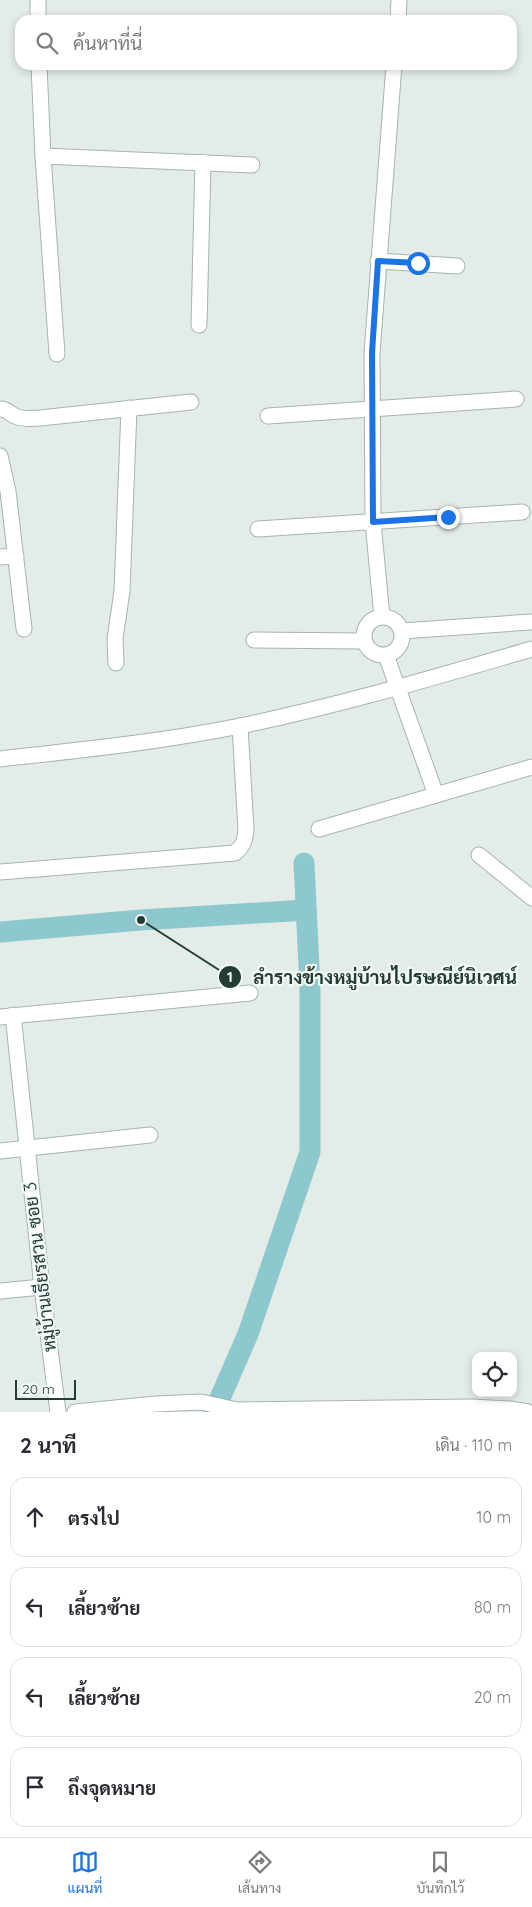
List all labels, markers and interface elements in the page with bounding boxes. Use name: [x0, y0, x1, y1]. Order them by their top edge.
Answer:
search box: [15, 15, 517, 70]
icon: search: [33, 29, 61, 57]
text: ค้นหาที่นี่: [73, 31, 142, 55]
route start: [407, 252, 430, 275]
route end: [437, 506, 460, 529]
callout: ลำรางข้างหมู่บ้านไปรษณีย์นิเวศน์: [218, 960, 527, 994]
text: ลำรางข้างหมู่บ้านไปรษณีย์นิเวศน์: [253, 965, 518, 991]
text: 1: [227, 967, 233, 986]
street label: หมู่บ้านเธียรสวน ซอย 3: [17, 1181, 63, 1353]
map controls: [472, 1352, 517, 1397]
button: locate: [472, 1352, 517, 1397]
scale bar: [15, 1377, 76, 1400]
text: 20 m: [22, 1380, 55, 1398]
text: 2 นาที: [20, 1432, 76, 1458]
text: เดิน · 110 m: [435, 1435, 512, 1455]
icon: ahead: [21, 1503, 49, 1531]
text: ตรงไป: [68, 1506, 120, 1530]
text: 10 m: [477, 1507, 511, 1527]
icon: left: [21, 1593, 49, 1621]
text: เลี้ยวซ้าย: [68, 1596, 140, 1620]
text: 80 m: [474, 1597, 511, 1617]
icon: left: [21, 1683, 49, 1711]
text: เลี้ยวซ้าย: [68, 1686, 140, 1710]
text: 20 m: [474, 1687, 511, 1707]
icon: arrive: [21, 1773, 49, 1801]
text: ถึงจุดหมาย: [68, 1776, 156, 1800]
tab: แผนที่: [68, 1848, 103, 1897]
tab: เส้นทาง: [238, 1848, 281, 1897]
tab: บันทึกไว้: [417, 1848, 464, 1897]

